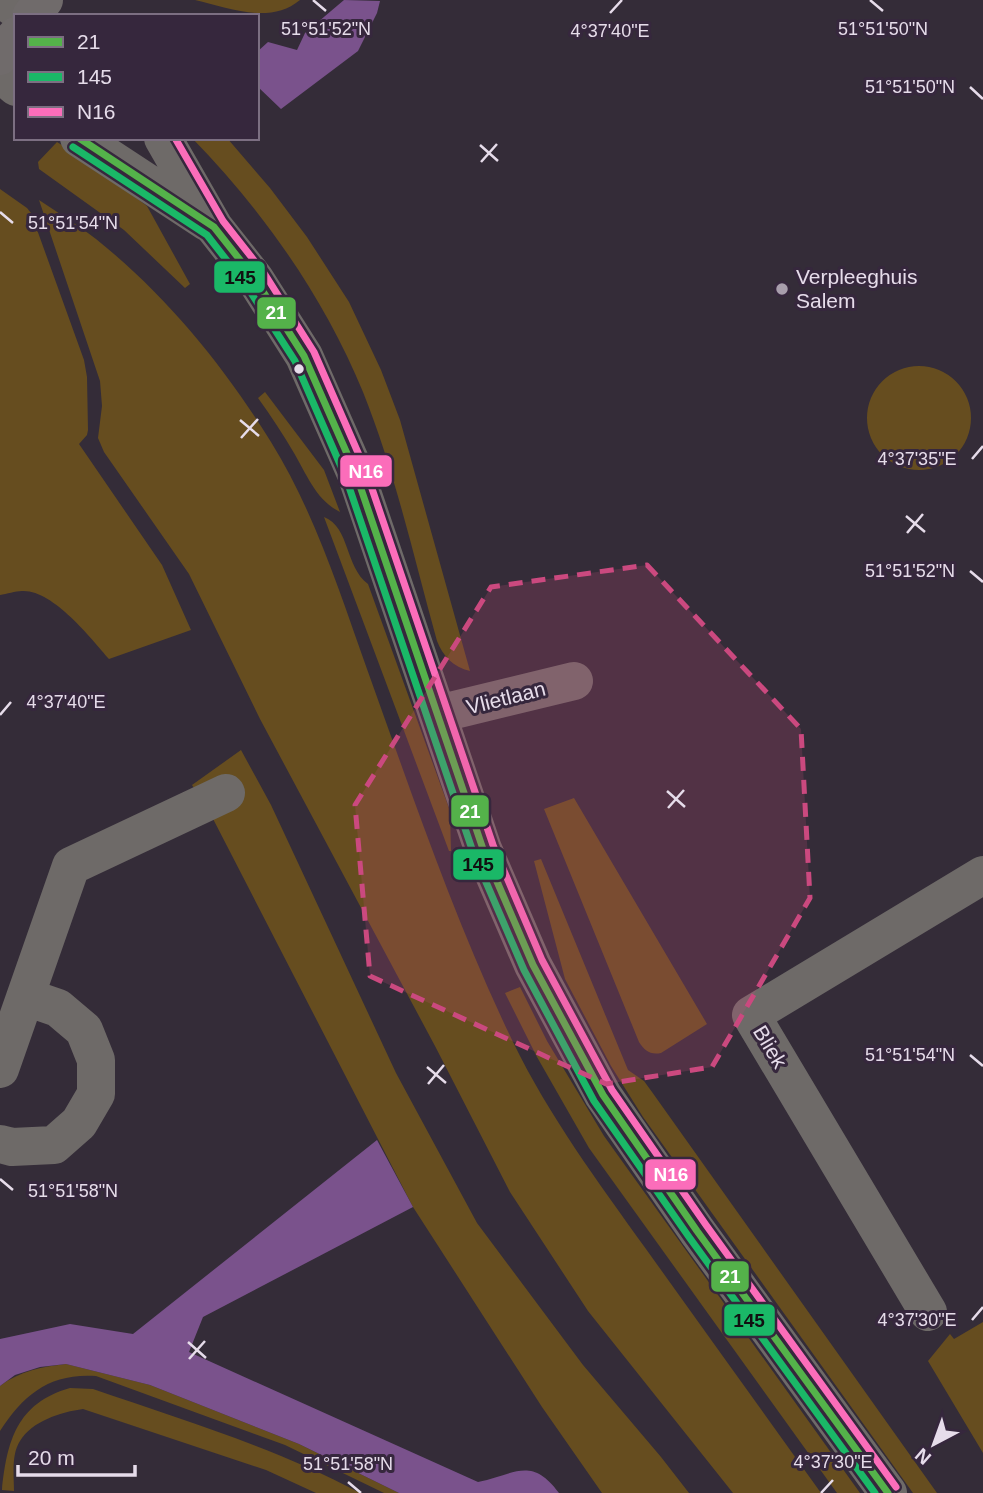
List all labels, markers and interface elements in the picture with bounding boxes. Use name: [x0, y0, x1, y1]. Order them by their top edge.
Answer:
legend: [14, 14, 259, 140]
text: 51°51'52"N: [281, 19, 371, 39]
text: 51°51'50"N: [838, 19, 928, 39]
text: 4°37'40"E: [570, 21, 650, 41]
text: 21: [77, 30, 100, 53]
text: 145: [77, 65, 112, 88]
text: 51°51'50"N: [865, 77, 955, 97]
text: N16: [77, 100, 116, 123]
text: 51°51'54"N: [28, 213, 118, 233]
line badge: 145: [213, 260, 266, 294]
place label: Verpleeghuis Salem: [796, 265, 917, 312]
text: 145: [224, 267, 256, 288]
marker: Verpleeghuis Salem: [774, 281, 790, 297]
line badge: 21: [256, 296, 297, 330]
text: 21: [265, 302, 287, 323]
unlabelled marker: [292, 362, 306, 376]
text: 4°37'35"E: [877, 449, 957, 469]
line badge: N16: [339, 454, 393, 488]
text: N16: [349, 461, 383, 482]
text: 51°51'52"N: [865, 561, 955, 581]
street label: Vlietlaan: [464, 677, 548, 718]
text: 4°37'40"E: [26, 692, 106, 712]
line badge: 21: [450, 794, 490, 828]
text: 21: [459, 801, 481, 822]
line badge: 145: [452, 848, 505, 881]
text: 145: [462, 854, 494, 875]
street label: Bliek: [749, 1021, 792, 1073]
text: 51°51'54"N: [865, 1045, 955, 1065]
line badge: N16: [644, 1158, 697, 1191]
text: N16: [654, 1164, 688, 1185]
text: 51°51'58"N: [28, 1181, 118, 1201]
line badge: 21: [710, 1260, 750, 1293]
text: 21: [719, 1266, 741, 1287]
line badge: 145: [723, 1303, 776, 1337]
text: 145: [733, 1310, 765, 1331]
text: 4°37'30"E: [877, 1310, 957, 1330]
north arrow: [899, 1409, 969, 1479]
scale bar: [18, 1434, 135, 1478]
text: N: [911, 1444, 935, 1469]
text: 20 m: [28, 1446, 75, 1469]
text: 4°37'30"E: [793, 1452, 873, 1472]
text: 51°51'58"N: [303, 1454, 393, 1474]

